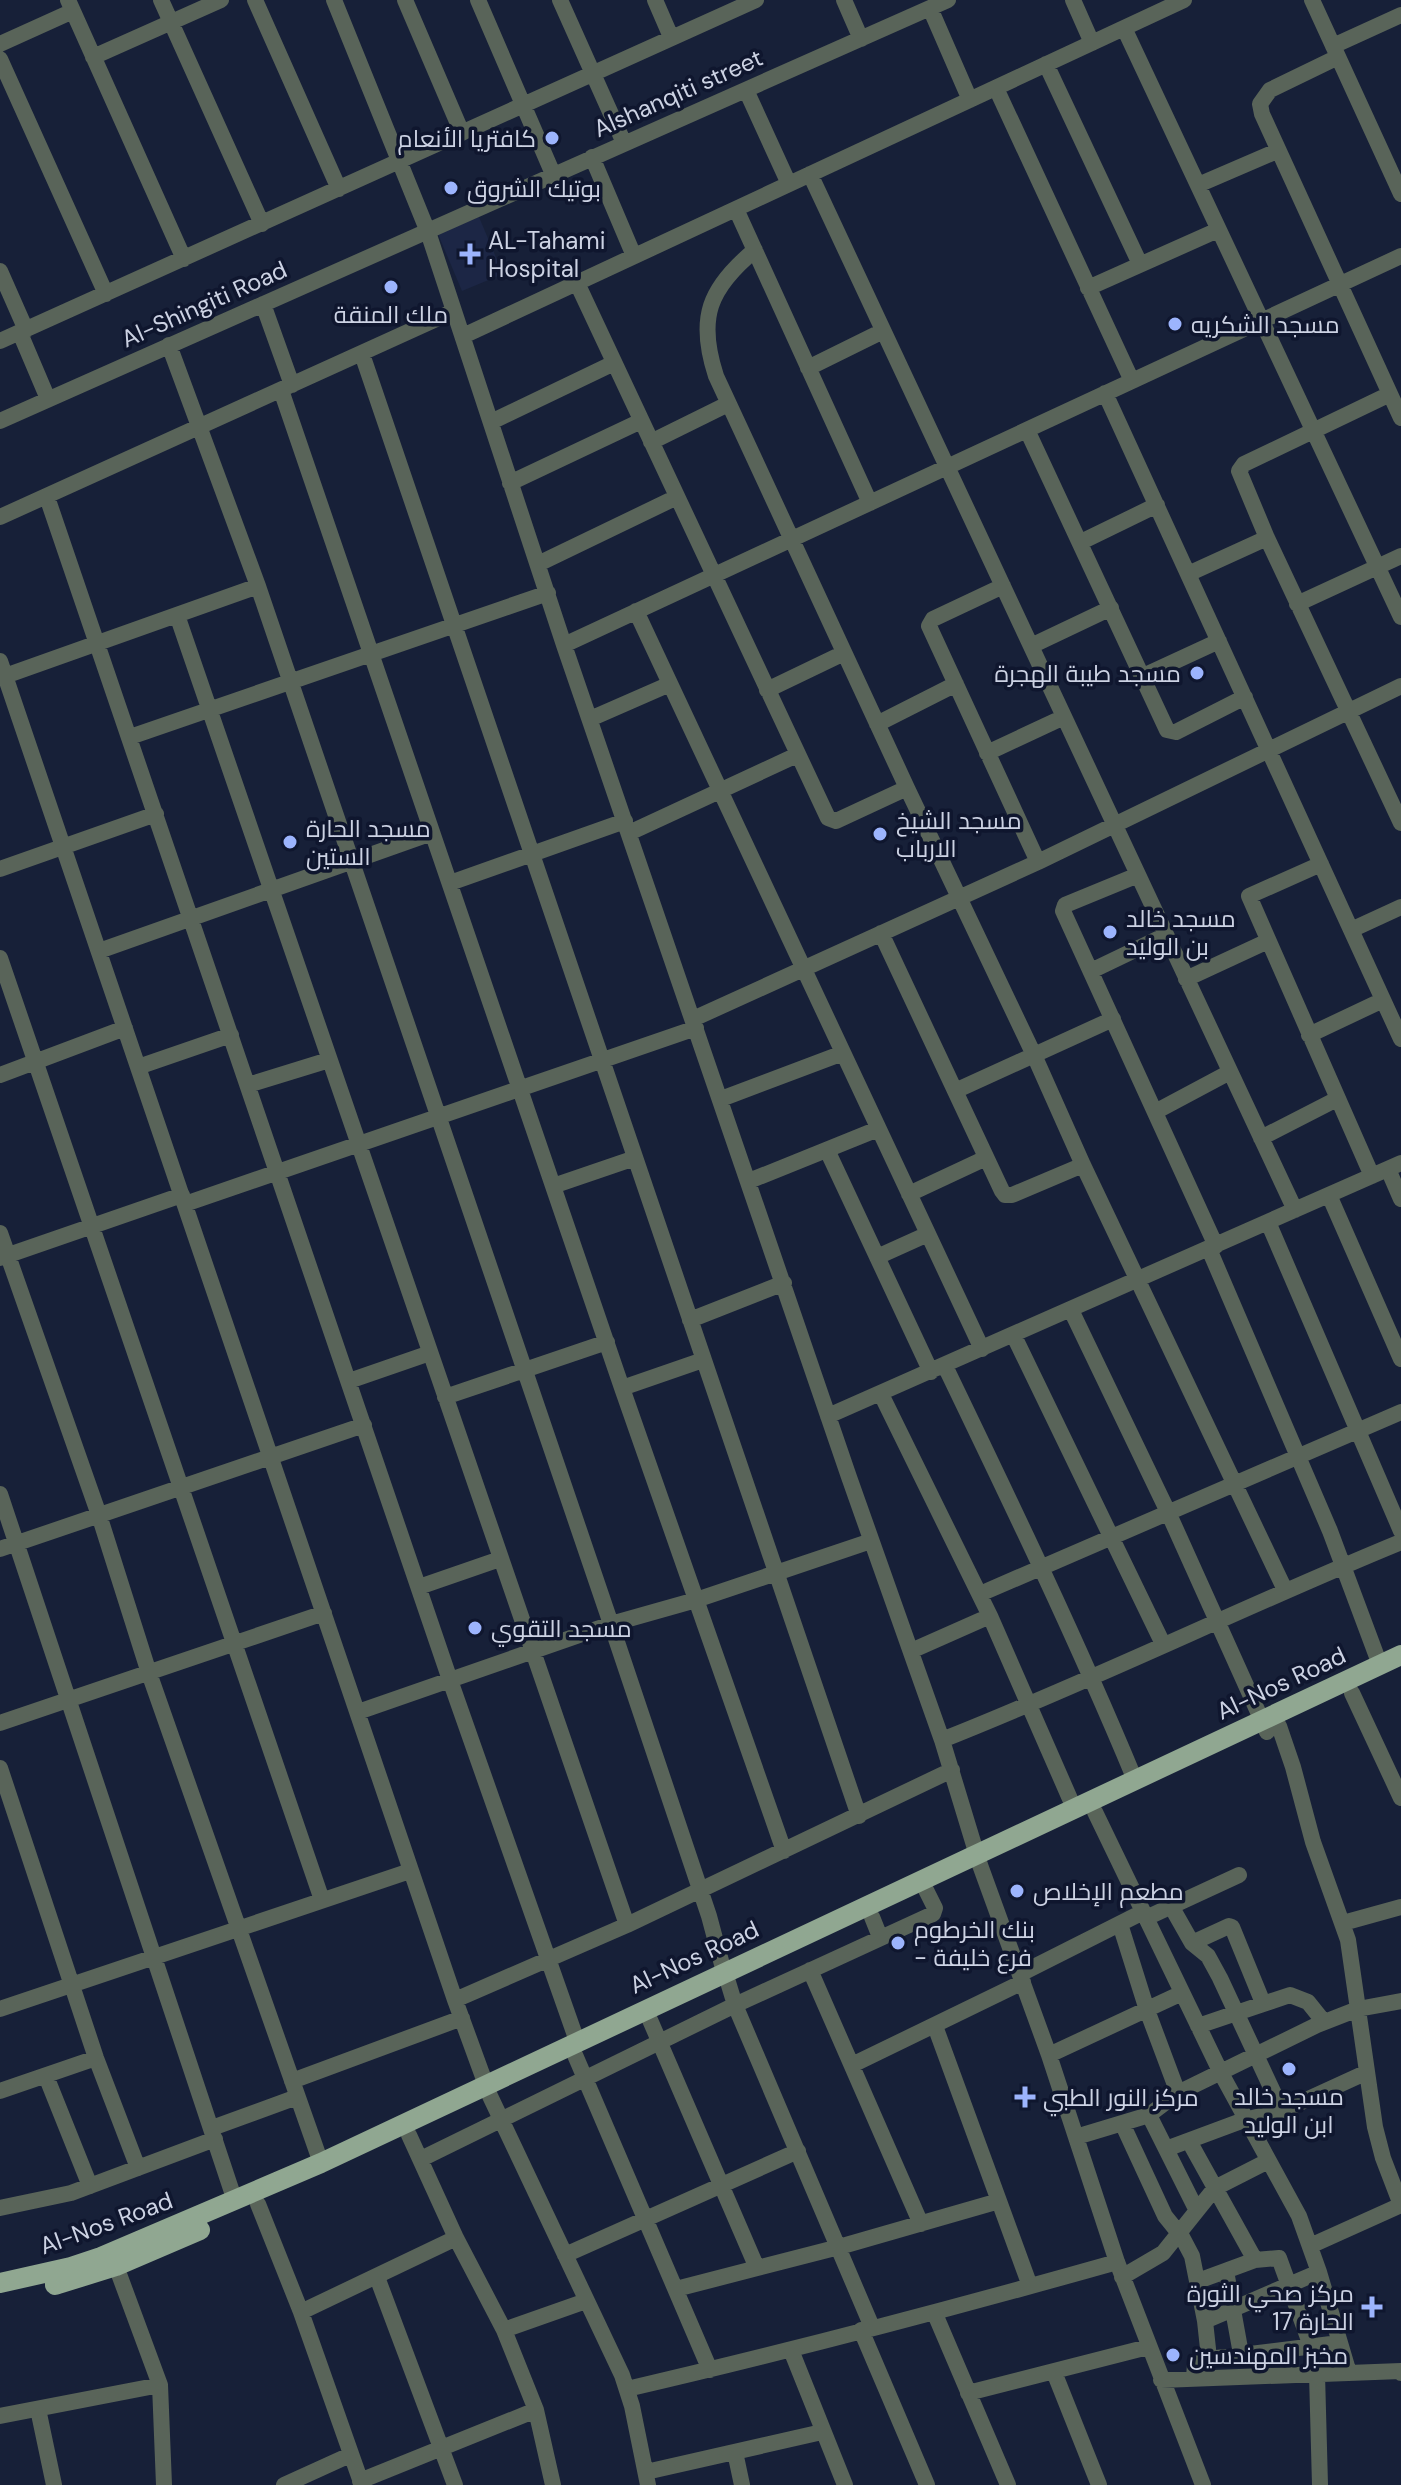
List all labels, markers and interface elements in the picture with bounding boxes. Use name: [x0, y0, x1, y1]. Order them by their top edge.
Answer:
street label: Alshanqiti street: [589, 42, 767, 144]
place label: كافتريا الأنعام: [398, 123, 536, 155]
marker: كافتريا الأنعام: [543, 129, 561, 147]
place label: بوتيك الشروق: [467, 173, 601, 204]
marker: بوتيك الشروق: [442, 179, 460, 197]
place label: AL-Tahami Hospital: [488, 225, 605, 284]
marker: AL-Tahami Hospital: [459, 243, 481, 265]
street label: Al-Shingiti Road: [116, 254, 292, 354]
marker: ملك المنقة: [382, 278, 400, 296]
place label: ملك المنقة: [334, 299, 448, 330]
place label: مسجد الشكريه: [1191, 309, 1340, 340]
marker: مسجد الشكريه: [1166, 315, 1184, 333]
place label: مسجد طيبة الهجرة: [994, 658, 1181, 689]
marker: مسجد طيبة الهجرة: [1188, 664, 1206, 682]
place label: مسجد الشيخ الارباب: [896, 805, 1022, 864]
place label: مسجد الحارة الستين: [306, 813, 431, 872]
marker: مسجد الشيخ الارباب: [871, 825, 889, 843]
marker: مسجد الحارة الستين: [281, 833, 299, 851]
place label: مسجد خالد بن الوليد: [1126, 903, 1236, 962]
marker: مسجد خالد بن الوليد: [1101, 923, 1119, 941]
place label: مسجد التقوي: [491, 1613, 632, 1647]
marker: مسجد التقوي: [466, 1619, 484, 1637]
street label: Al-Nos Road: [1211, 1639, 1351, 1727]
place label: مطعم الإخلاص: [1033, 1876, 1184, 1908]
marker: مطعم الإخلاص: [1008, 1882, 1026, 1900]
street label: Al-Nos Road: [624, 1913, 764, 2001]
place label: بنك الخرطوم - فرع خليفة: [914, 1914, 1035, 1974]
marker: بنك الخرطوم - فرع خليفة: [889, 1934, 907, 1952]
marker: مسجد خالد ابن الوليد: [1280, 2060, 1298, 2078]
place label: مسجد خالد ابن الوليد: [1234, 2081, 1344, 2140]
place label: مركز النور الطبي: [1043, 2082, 1199, 2117]
marker: مركز النور الطبي: [1014, 2086, 1036, 2108]
street label: Al-Nos Road: [35, 2185, 177, 2261]
place label: مركز صحي الثورة الحارة 17: [1187, 2278, 1354, 2337]
marker: مركز صحي الثورة الحارة 17: [1361, 2296, 1383, 2318]
place label: مخبز المهندسين: [1189, 2340, 1348, 2371]
marker: مخبز المهندسين: [1164, 2346, 1182, 2364]

